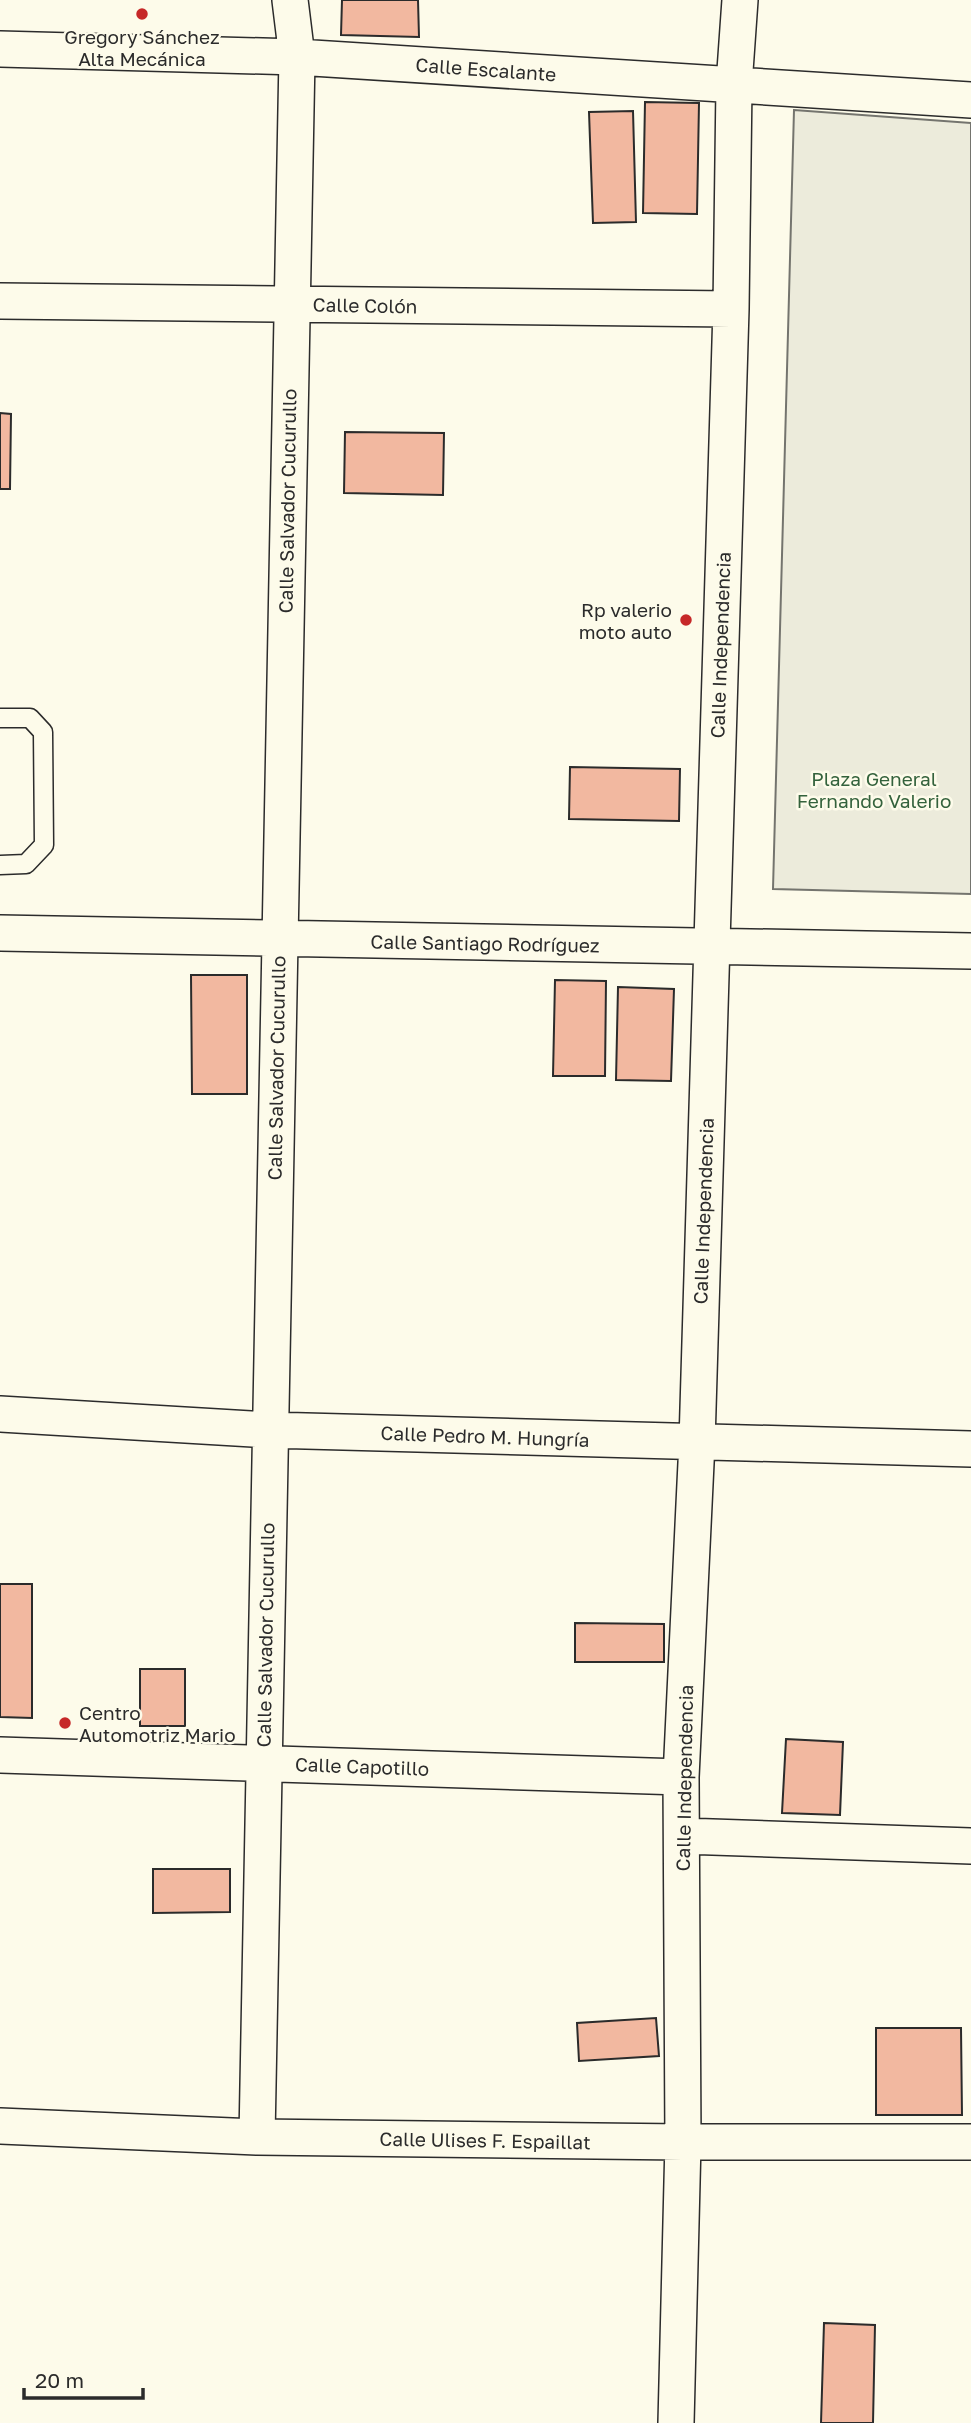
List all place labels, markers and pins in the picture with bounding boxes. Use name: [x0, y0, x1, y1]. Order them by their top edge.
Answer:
marker: Gregory Sánchez Alta Mecánica: [134, 6, 150, 22]
place label: Gregory Sánchez Alta Mecánica: [64, 25, 220, 70]
place label: Rp valerio moto auto: [579, 598, 672, 643]
marker: Rp valerio moto auto: [678, 612, 694, 628]
place label: Centro Automotriz Mario: [79, 1701, 236, 1746]
marker: Centro Automotriz Mario: [57, 1715, 73, 1731]

